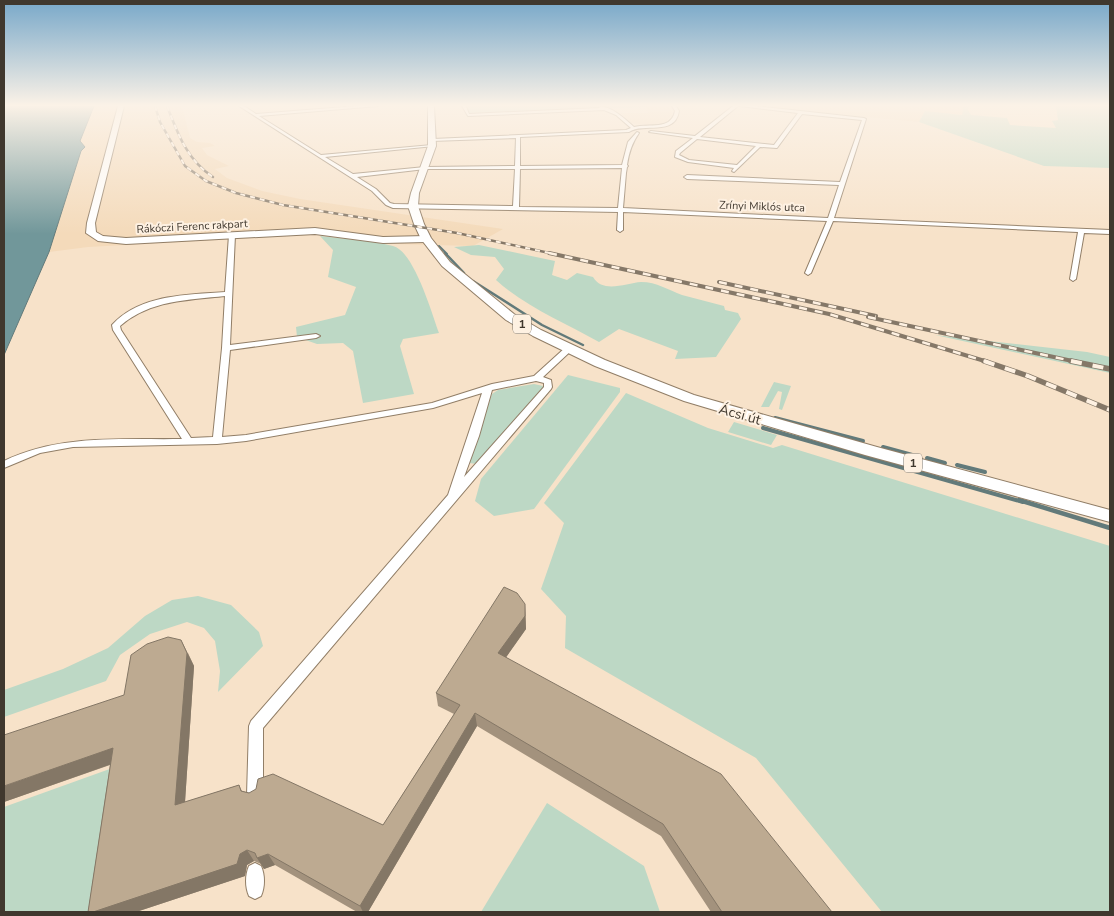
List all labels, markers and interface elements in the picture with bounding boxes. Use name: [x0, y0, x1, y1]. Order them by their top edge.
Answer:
street label: Zrínyi Miklós utca: [719, 198, 805, 216]
street label: Rákóczi Ferenc rakpart: [136, 216, 248, 237]
road number: 1: [513, 314, 531, 334]
street label: Ácsi út: [717, 399, 763, 430]
road number: 1: [904, 453, 922, 472]

